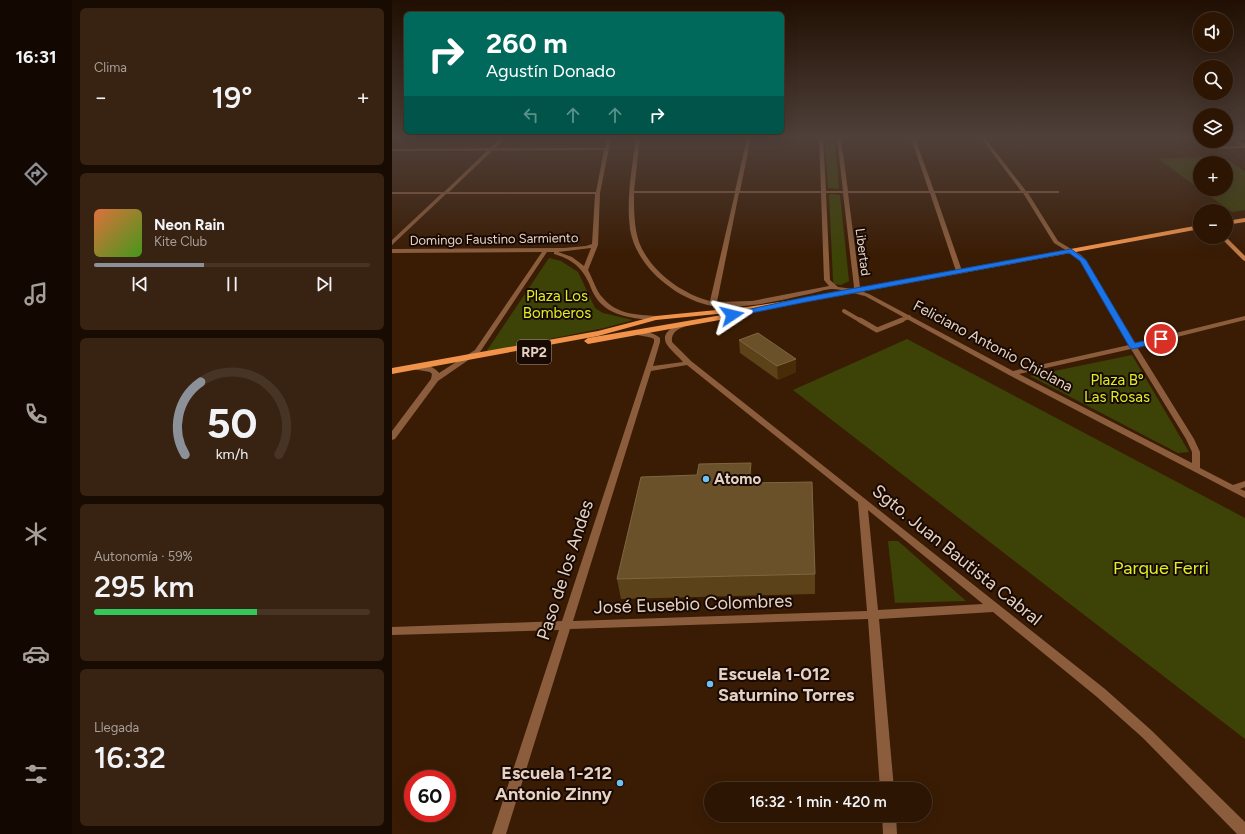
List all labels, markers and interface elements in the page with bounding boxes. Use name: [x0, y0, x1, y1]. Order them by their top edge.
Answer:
map controls: [1193, 12, 1233, 244]
button: sound: [1193, 12, 1233, 52]
text: 260 m: [486, 26, 568, 60]
icon: right: [420, 28, 472, 80]
text: 16:31: [15, 46, 57, 68]
text: Clima: [94, 60, 127, 75]
text: Agustín Donado: [486, 60, 616, 82]
button: search: [1193, 60, 1233, 100]
text: 19°: [211, 79, 253, 116]
text: −: [94, 84, 108, 111]
text: +: [356, 84, 370, 111]
icon: left: [520, 104, 542, 126]
icon: ahead: [562, 104, 584, 126]
icon: ahead: [604, 104, 626, 126]
icon: right: [646, 104, 668, 126]
button: layers: [1193, 108, 1233, 148]
button: +: [1193, 156, 1233, 196]
icon: directions: [22, 160, 50, 188]
button: −: [1193, 204, 1233, 244]
text: Neon Rain: [154, 216, 225, 234]
street label: Libertad: [853, 227, 873, 277]
street label: Domingo Faustino Sarmiento: [409, 230, 579, 248]
text: Kite Club: [154, 234, 207, 249]
icon: previous: [129, 273, 151, 295]
icon: pause: [221, 273, 243, 295]
icon: next: [313, 273, 335, 295]
icon: music: [22, 280, 50, 308]
park label: Plaza Los Bomberos: [523, 287, 591, 322]
position arrow: [711, 294, 753, 336]
street label: Feliciano Antonio Chiclana: [910, 296, 1076, 396]
pin: [1144, 322, 1178, 356]
icon: arrive: [1150, 328, 1172, 350]
road number: RP2: [517, 340, 551, 364]
park label: Plaza Bº Las Rosas: [1084, 371, 1150, 406]
text: 50: [206, 398, 258, 448]
icon: phone: [22, 400, 50, 428]
text: km/h: [216, 445, 248, 463]
place label: Atomo: [714, 470, 761, 488]
marker: Atomo: [701, 474, 711, 484]
street label: Sgto. Juan Bautista Cabral: [868, 480, 1046, 630]
street label: Paso de los Andes: [532, 497, 598, 643]
icon: climate: [22, 520, 50, 548]
text: Autonomía · 59%: [94, 549, 193, 564]
park label: Parque Ferri: [1113, 557, 1209, 579]
text: 295 km: [94, 568, 194, 605]
street label: José Eusebio Colombres: [593, 590, 793, 618]
icon: car: [22, 640, 50, 668]
place label: Escuela 1-012 Saturnino Torres: [718, 663, 855, 706]
marker: Escuela 1-012 Saturnino Torres: [705, 679, 715, 689]
text: Llegada: [94, 720, 139, 735]
text: 16:32: [94, 739, 166, 776]
icon: filters: [22, 760, 50, 788]
place label: Escuela 1-212 Antonio Zinny: [495, 762, 613, 805]
speed limit sign: 60: [404, 770, 456, 822]
marker: Escuela 1-212 Antonio Zinny: [615, 778, 625, 788]
text: 16:32 · 1 min · 420 m: [749, 793, 887, 811]

